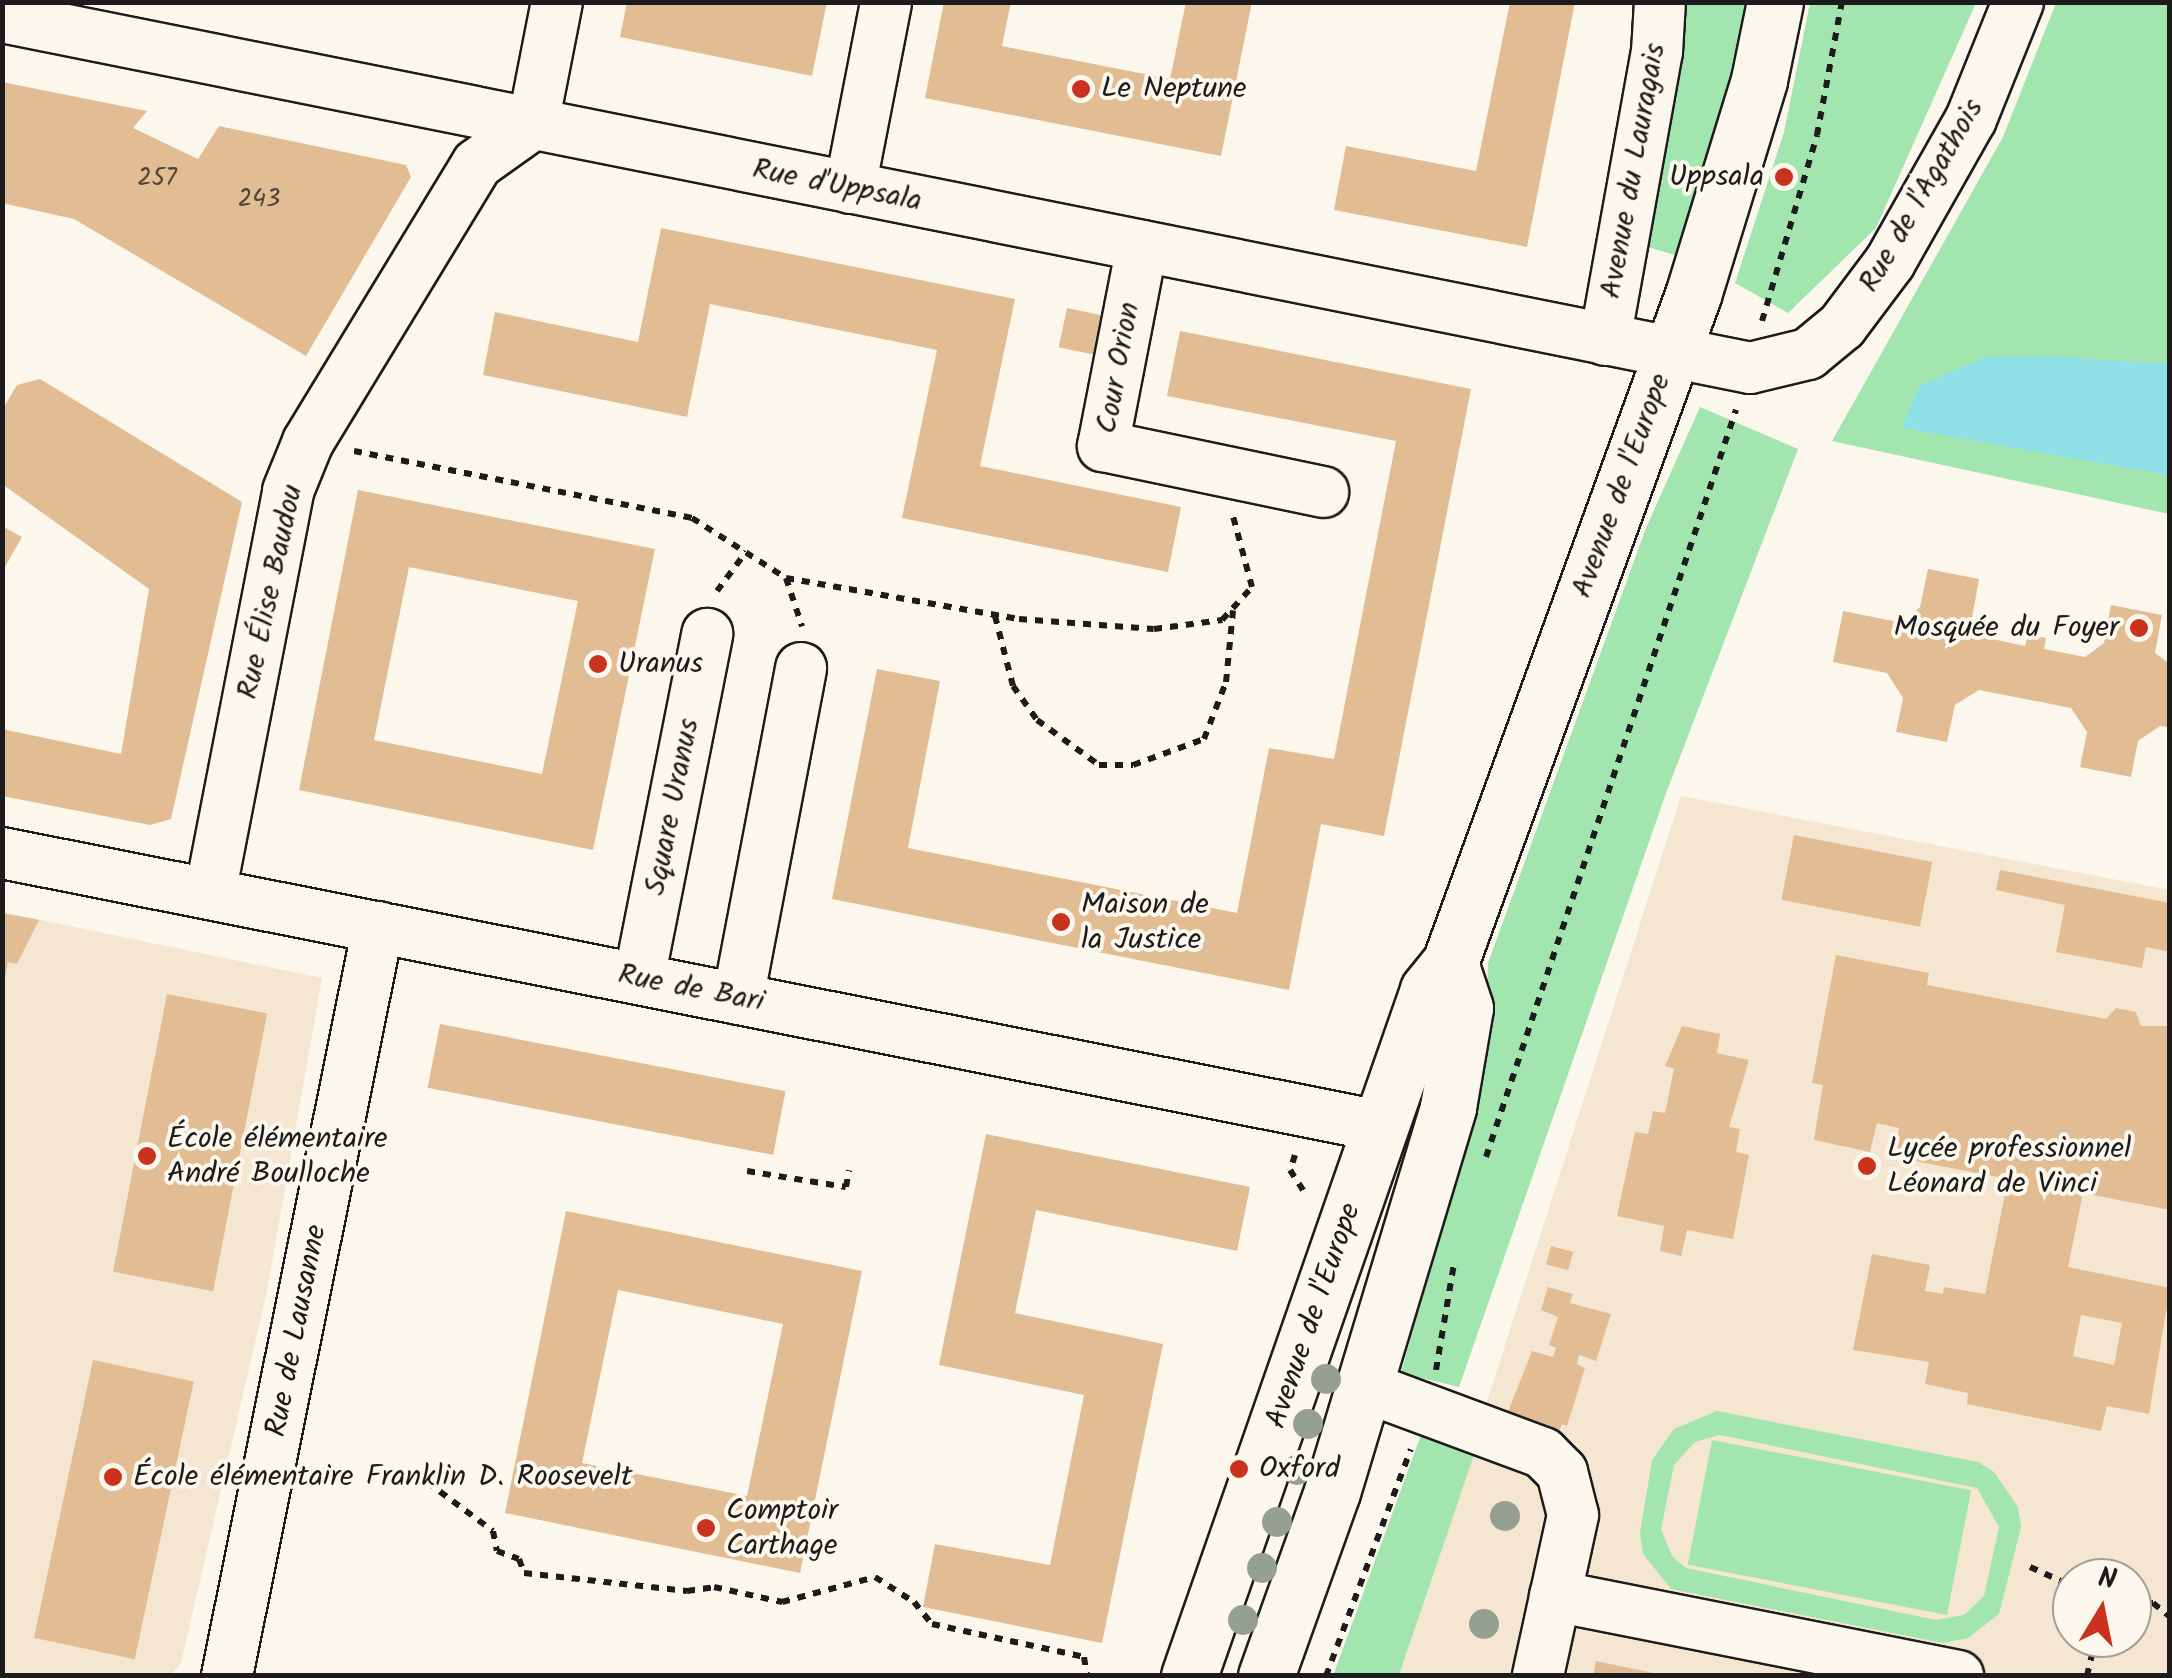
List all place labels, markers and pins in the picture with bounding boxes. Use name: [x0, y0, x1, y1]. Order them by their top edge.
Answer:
place label: Le Neptune: [1101, 71, 1247, 107]
marker: Le Neptune: [1070, 78, 1092, 100]
place label: Uppsala: [1669, 159, 1764, 195]
marker: Uppsala: [1773, 166, 1795, 188]
place label: Mosquée du Foyer: [1893, 610, 2119, 646]
marker: Mosquée du Foyer: [2128, 617, 2150, 639]
place label: Uranus: [618, 646, 703, 682]
marker: Uranus: [587, 653, 609, 675]
place label: Maison de la Justice: [1081, 887, 1209, 958]
marker: Maison de la Justice: [1050, 911, 1072, 933]
place label: École élémentaire André Boulloche: [167, 1121, 388, 1192]
place label: Lycée professionnel Léonard de Vinci: [1887, 1131, 2131, 1202]
marker: École élémentaire André Boulloche: [136, 1145, 158, 1167]
marker: Lycée professionnel Léonard de Vinci: [1856, 1155, 1878, 1177]
place label: Oxford: [1259, 1451, 1340, 1487]
marker: Oxford: [1228, 1458, 1250, 1480]
place label: École élémentaire Franklin D. Roosevelt: [133, 1459, 632, 1495]
marker: École élémentaire Franklin D. Roosevelt: [102, 1466, 124, 1488]
place label: Comptoir Carthage: [726, 1493, 838, 1564]
marker: Comptoir Carthage: [695, 1517, 717, 1539]

